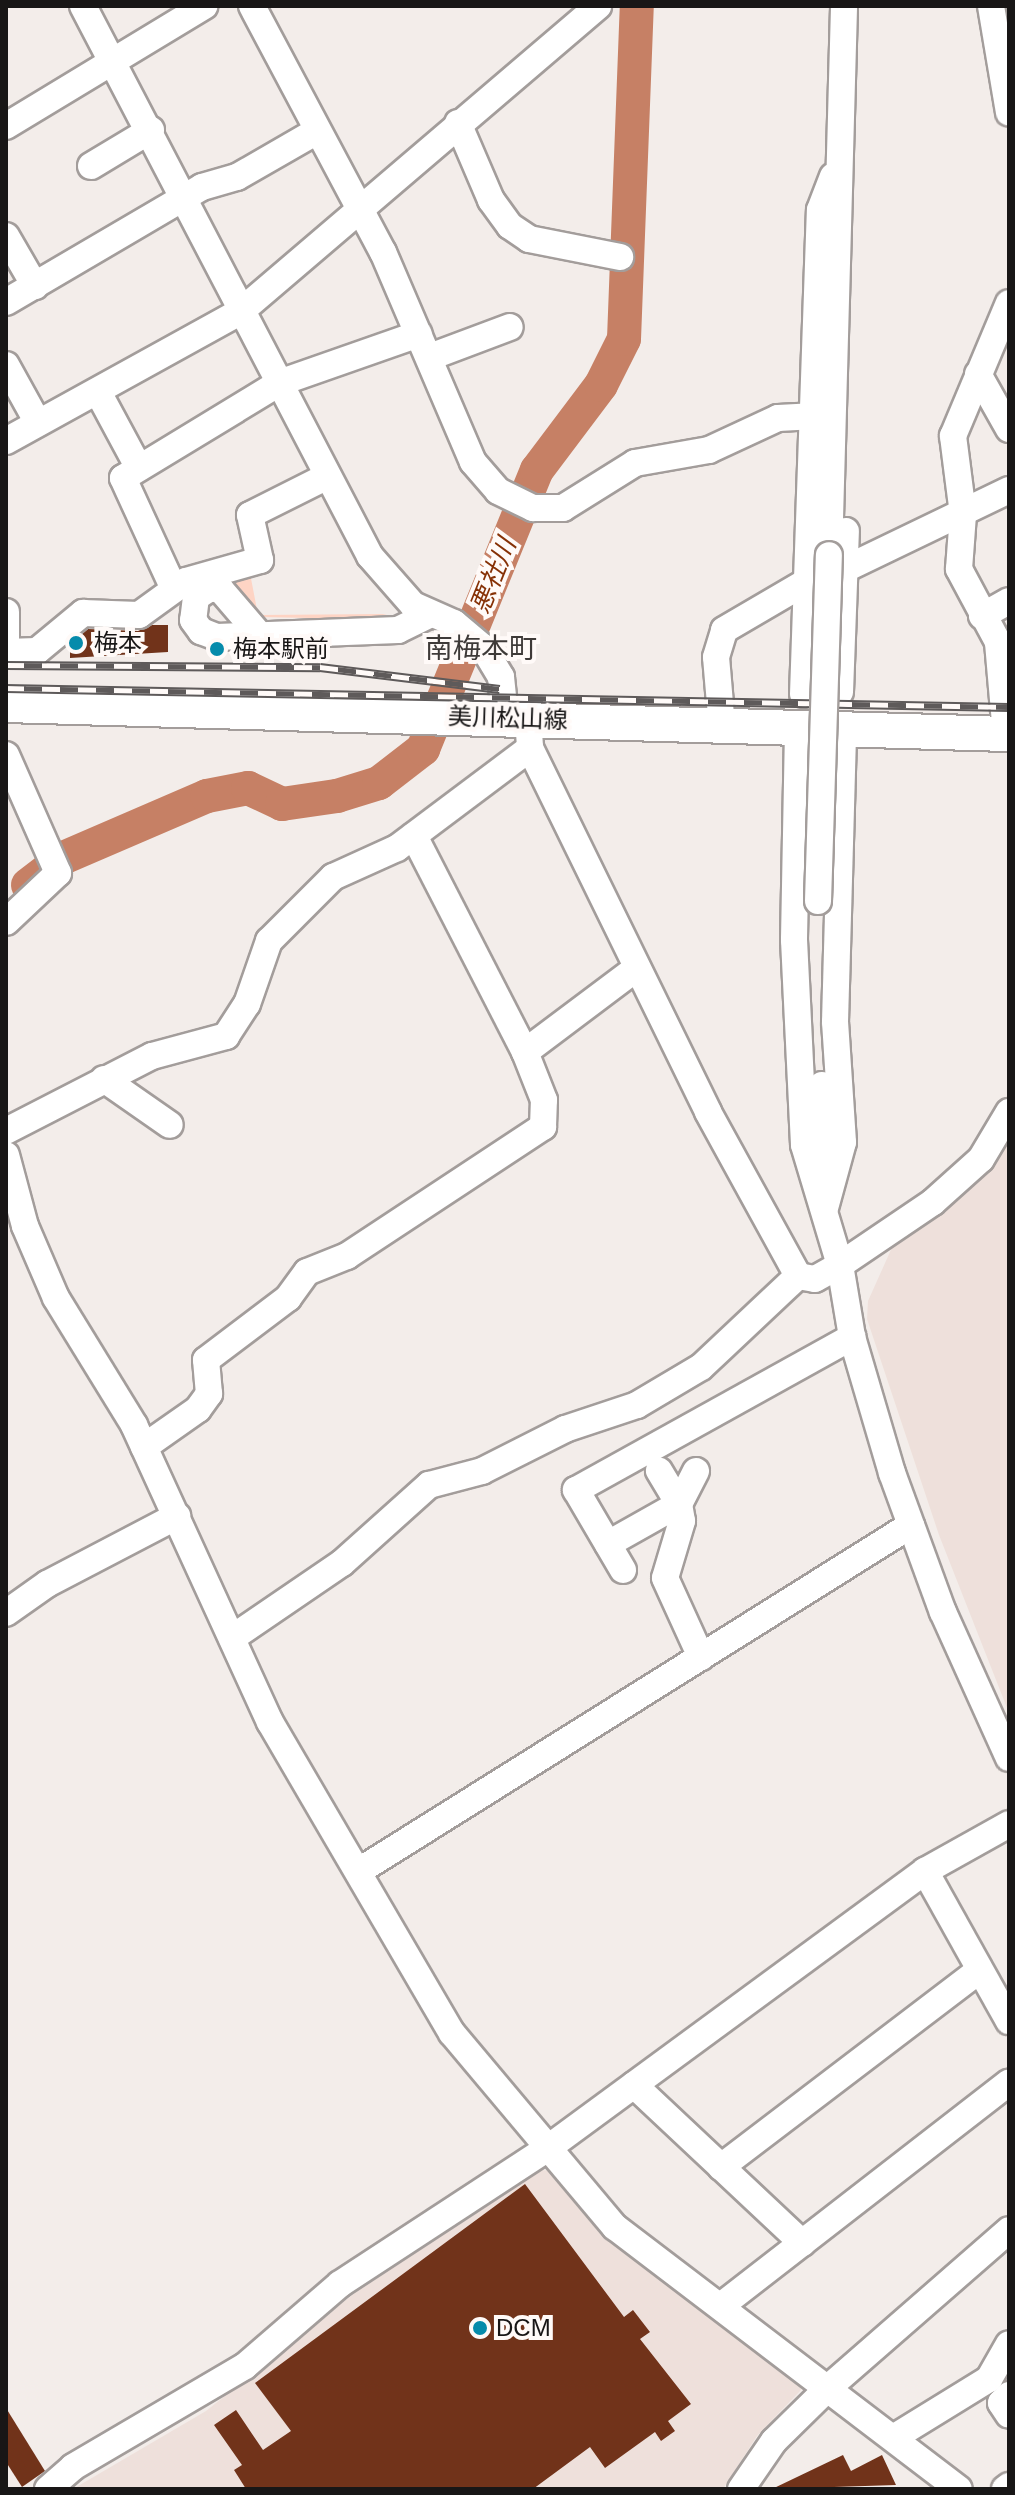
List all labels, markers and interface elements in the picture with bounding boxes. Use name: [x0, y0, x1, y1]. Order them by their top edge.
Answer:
water label: 悪社川: [465, 534, 523, 618]
place label: 梅本: [94, 629, 142, 657]
marker: 梅本: [65, 632, 87, 654]
district label: 南梅本町: [425, 632, 537, 666]
place label: 梅本駅前: [233, 635, 329, 663]
marker: 梅本駅前: [208, 640, 226, 658]
street label: 美川松山線: [448, 702, 568, 734]
place label: DCM: [496, 2314, 551, 2342]
marker: DCM: [471, 2319, 489, 2337]

